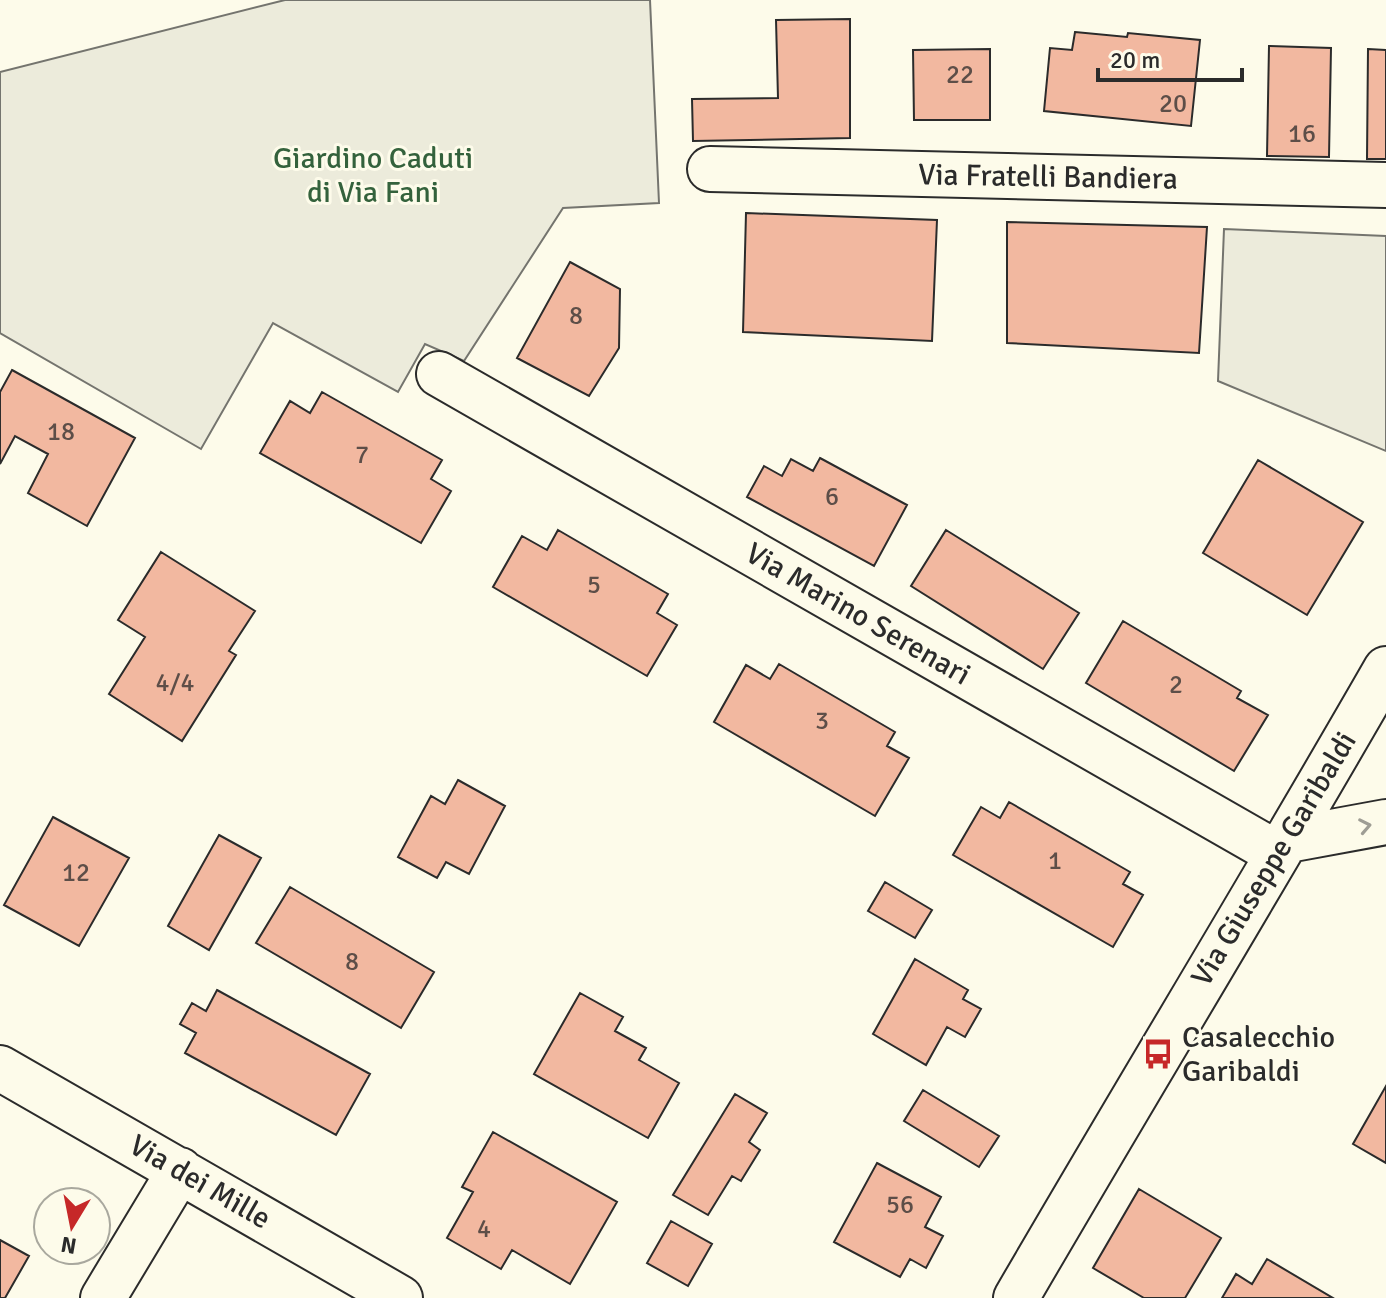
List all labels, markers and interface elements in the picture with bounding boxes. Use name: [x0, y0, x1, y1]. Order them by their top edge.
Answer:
scale bar: [1098, 32, 1242, 82]
text: 20 m: [1110, 45, 1160, 75]
house number: 22: [946, 59, 974, 91]
house number: 20: [1159, 88, 1187, 120]
house number: 16: [1288, 118, 1316, 150]
park label: Giardino Caduti di Via Fani: [273, 140, 473, 211]
street label: Via Fratelli Bandiera: [918, 156, 1178, 198]
house number: 8: [569, 300, 583, 332]
house number: 18: [47, 416, 75, 448]
house number: 7: [355, 439, 369, 471]
house number: 6: [825, 481, 839, 513]
street label: Via Marino Serenari: [739, 535, 977, 693]
house number: 5: [587, 569, 601, 601]
house number: 4/4: [155, 667, 195, 699]
house number: 2: [1169, 669, 1183, 701]
house number: 3: [815, 705, 829, 737]
street label: Via Giuseppe Garibaldi: [1183, 725, 1365, 993]
one-way arrow: [1358, 818, 1371, 835]
house number: 1: [1048, 845, 1062, 877]
house number: 12: [62, 857, 90, 889]
house number: 8: [345, 946, 359, 978]
place label: Casalecchio Garibaldi: [1182, 1019, 1335, 1090]
bus stop icon: Casalecchio Garibaldi: [1141, 1037, 1175, 1071]
street label: Via dei Mille: [123, 1127, 277, 1237]
north arrow: [32, 1186, 112, 1266]
house number: 56: [886, 1189, 914, 1221]
house number: 4: [477, 1213, 491, 1245]
text: N: [59, 1231, 78, 1260]

